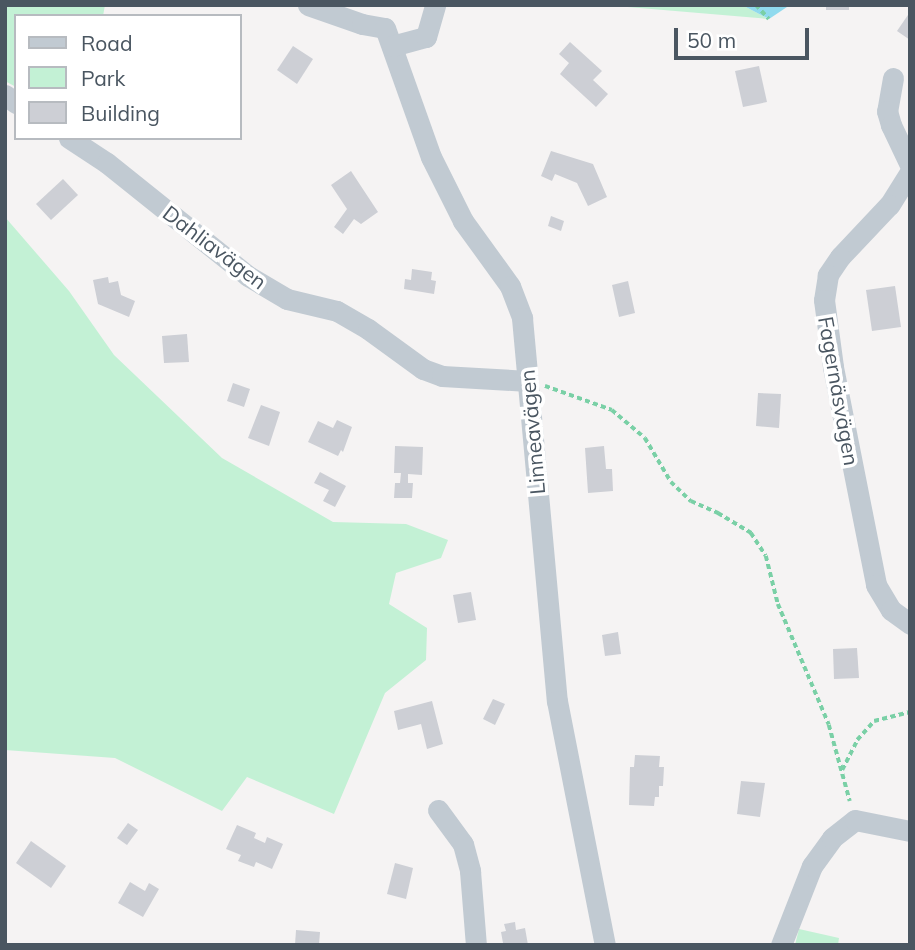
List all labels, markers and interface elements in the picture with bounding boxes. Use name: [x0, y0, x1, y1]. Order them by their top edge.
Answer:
legend: [14, 14, 242, 140]
scale bar: [677, 14, 812, 58]
text: 50 m: [687, 27, 736, 53]
text: Road: [81, 30, 132, 56]
text: Park: [81, 65, 125, 91]
text: Building: [81, 100, 160, 126]
street label: Dahliavägen: [158, 200, 272, 294]
street label: Fagernäsvägen: [813, 314, 865, 468]
street label: Linneavägen: [514, 369, 550, 495]

